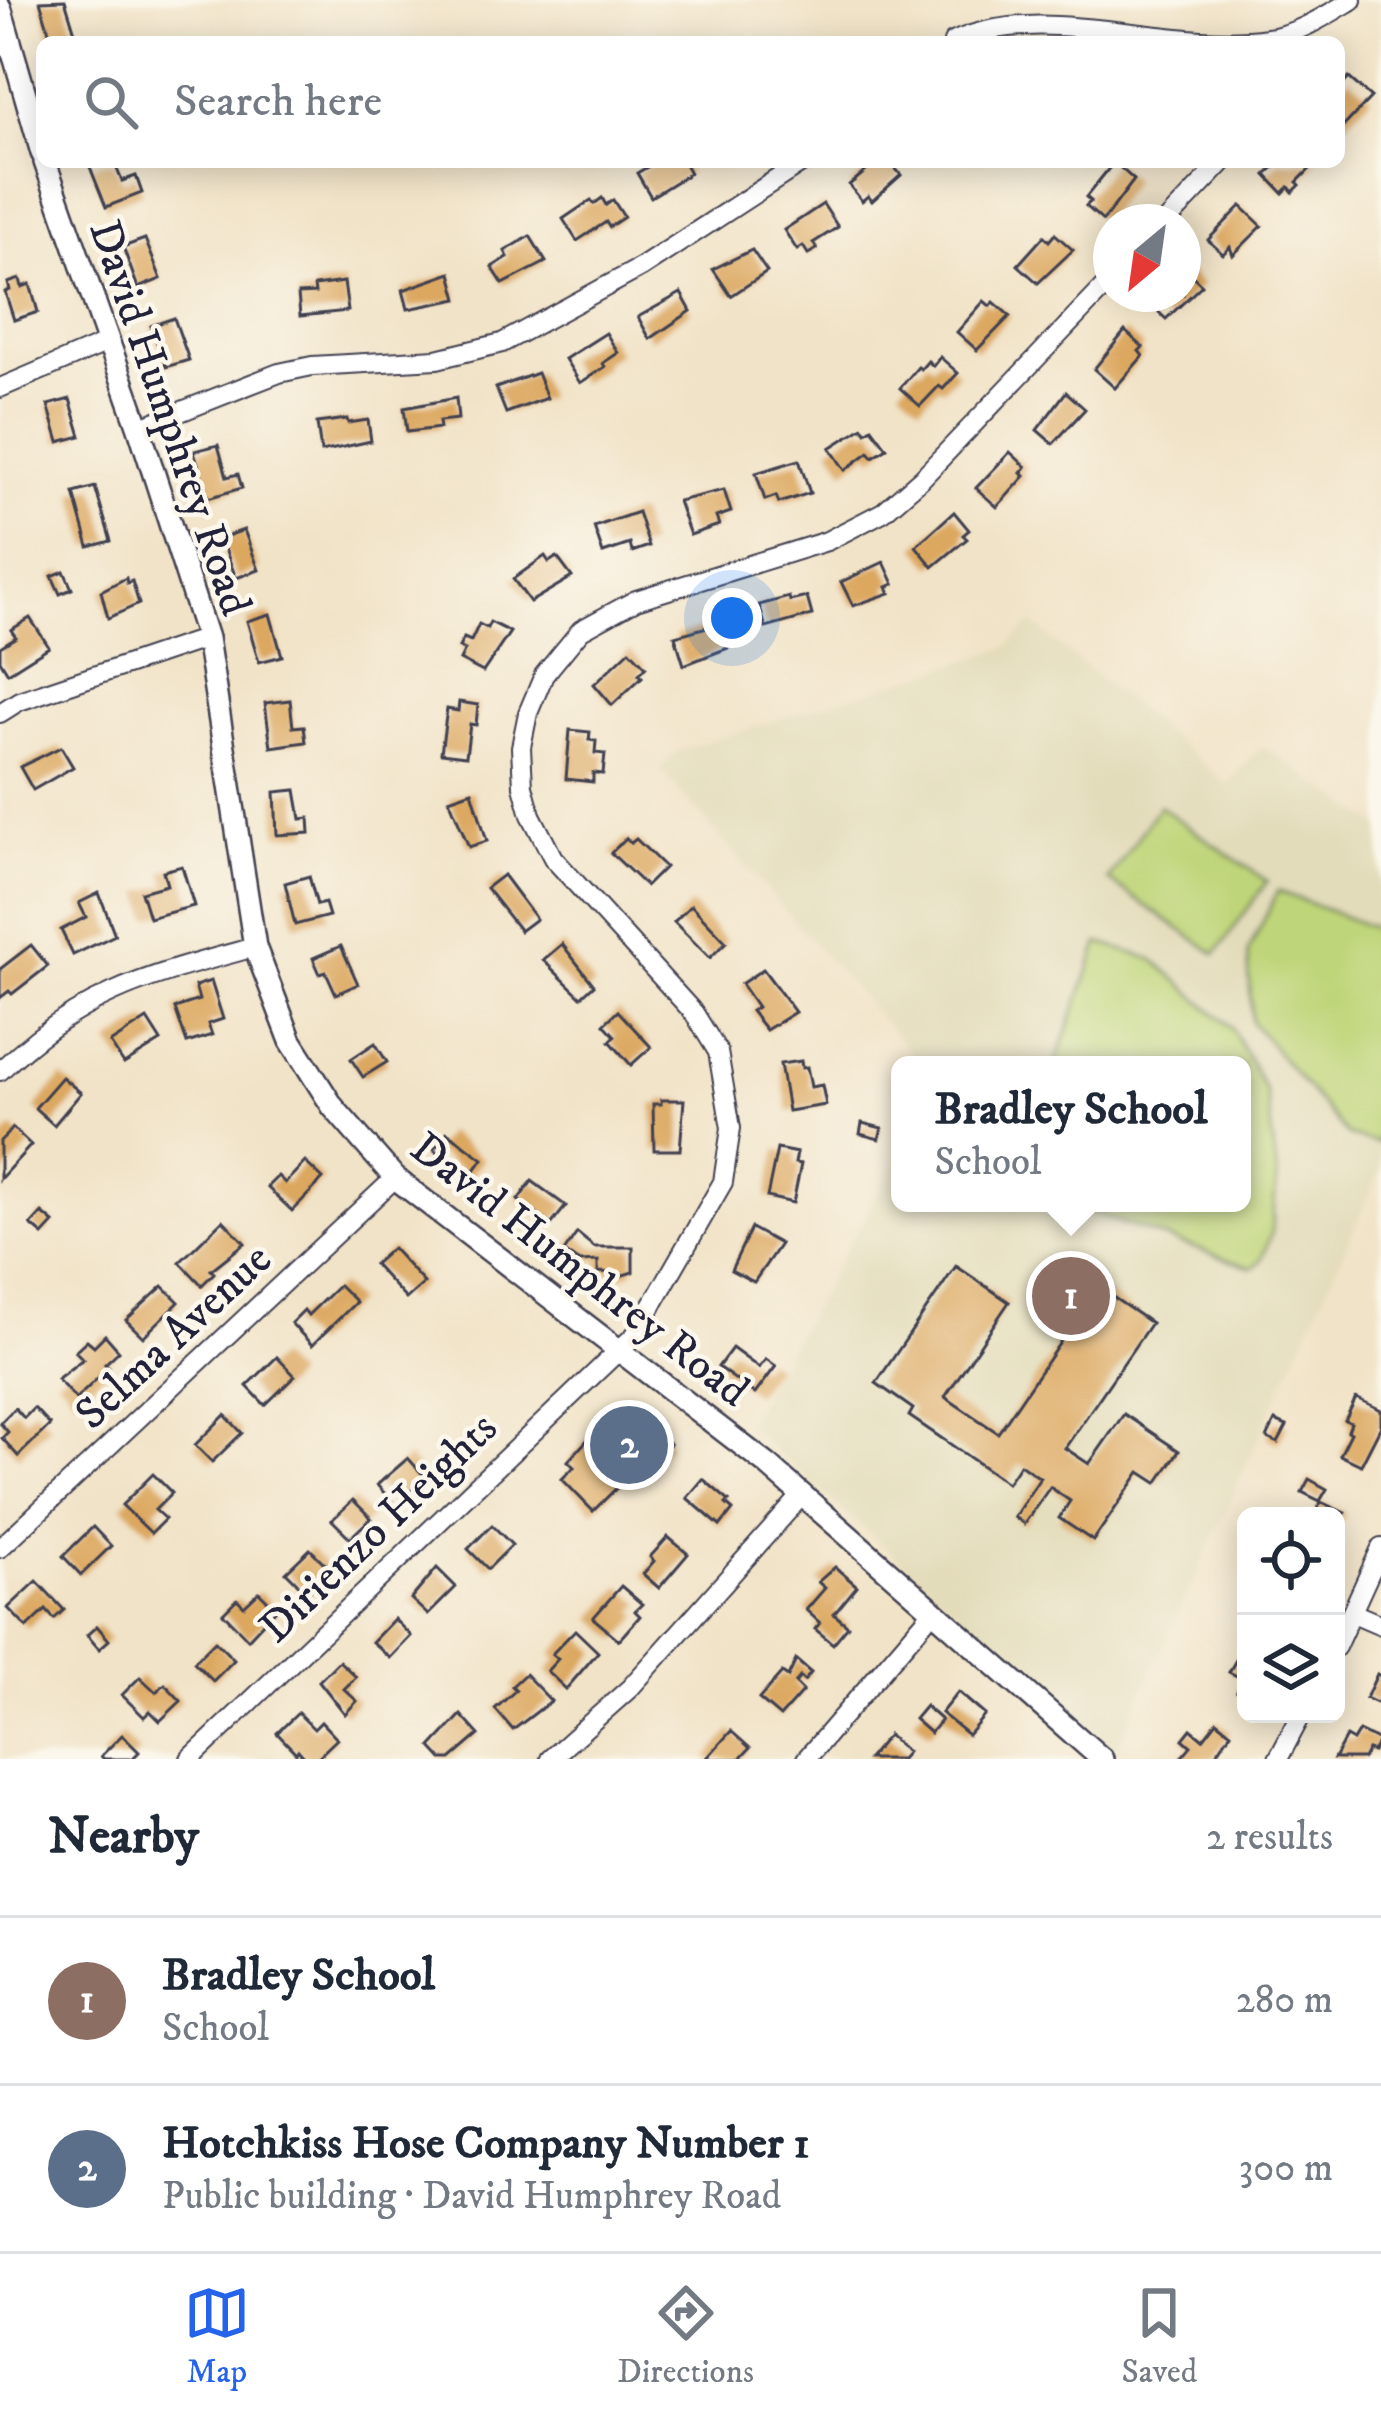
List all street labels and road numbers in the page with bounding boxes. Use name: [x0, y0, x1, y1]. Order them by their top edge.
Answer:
street label: David Humphrey Road: [75, 213, 263, 623]
street label: David Humphrey Road: [399, 1121, 760, 1420]
street label: Selma Avenue: [64, 1232, 284, 1442]
street label: Dirienzo Heights: [249, 1401, 510, 1656]

